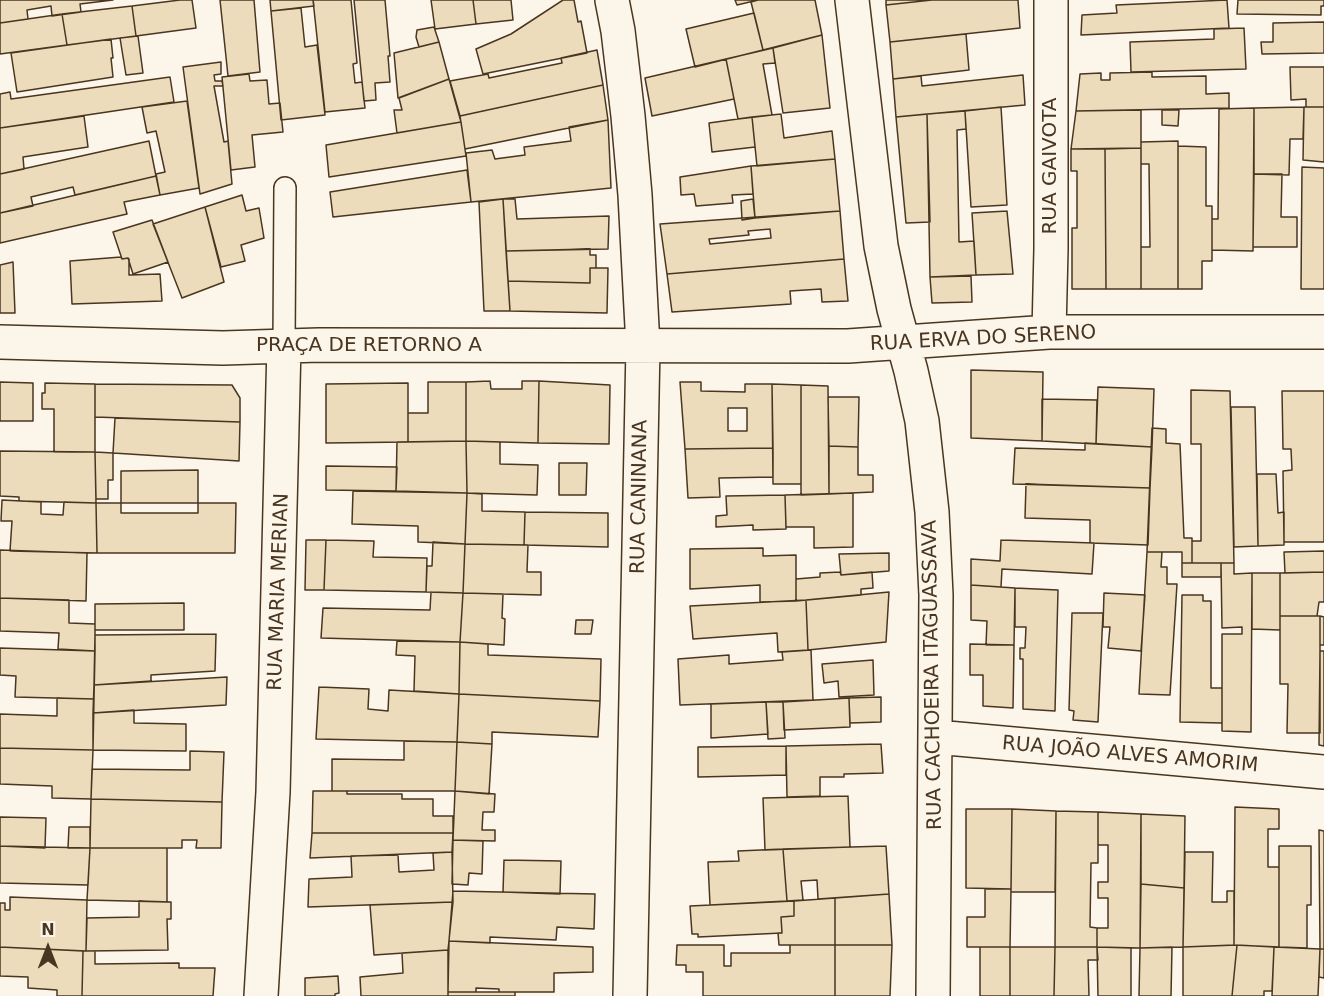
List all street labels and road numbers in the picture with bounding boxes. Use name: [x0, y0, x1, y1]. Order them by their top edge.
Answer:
street label: RUA GAIVOTA: [1039, 97, 1063, 235]
street label: RUA ERVA DO SERENO: [869, 321, 1097, 357]
street label: PRAÇA DE RETORNO A: [256, 334, 482, 358]
street label: RUA CANINANA: [627, 420, 653, 574]
street label: RUA MARIA MERIAN: [264, 493, 294, 691]
street label: RUA CACHOEIRA ITAGUASSAVA: [918, 520, 948, 830]
street label: RUA JOÃO ALVES AMORIM: [1001, 732, 1259, 778]

